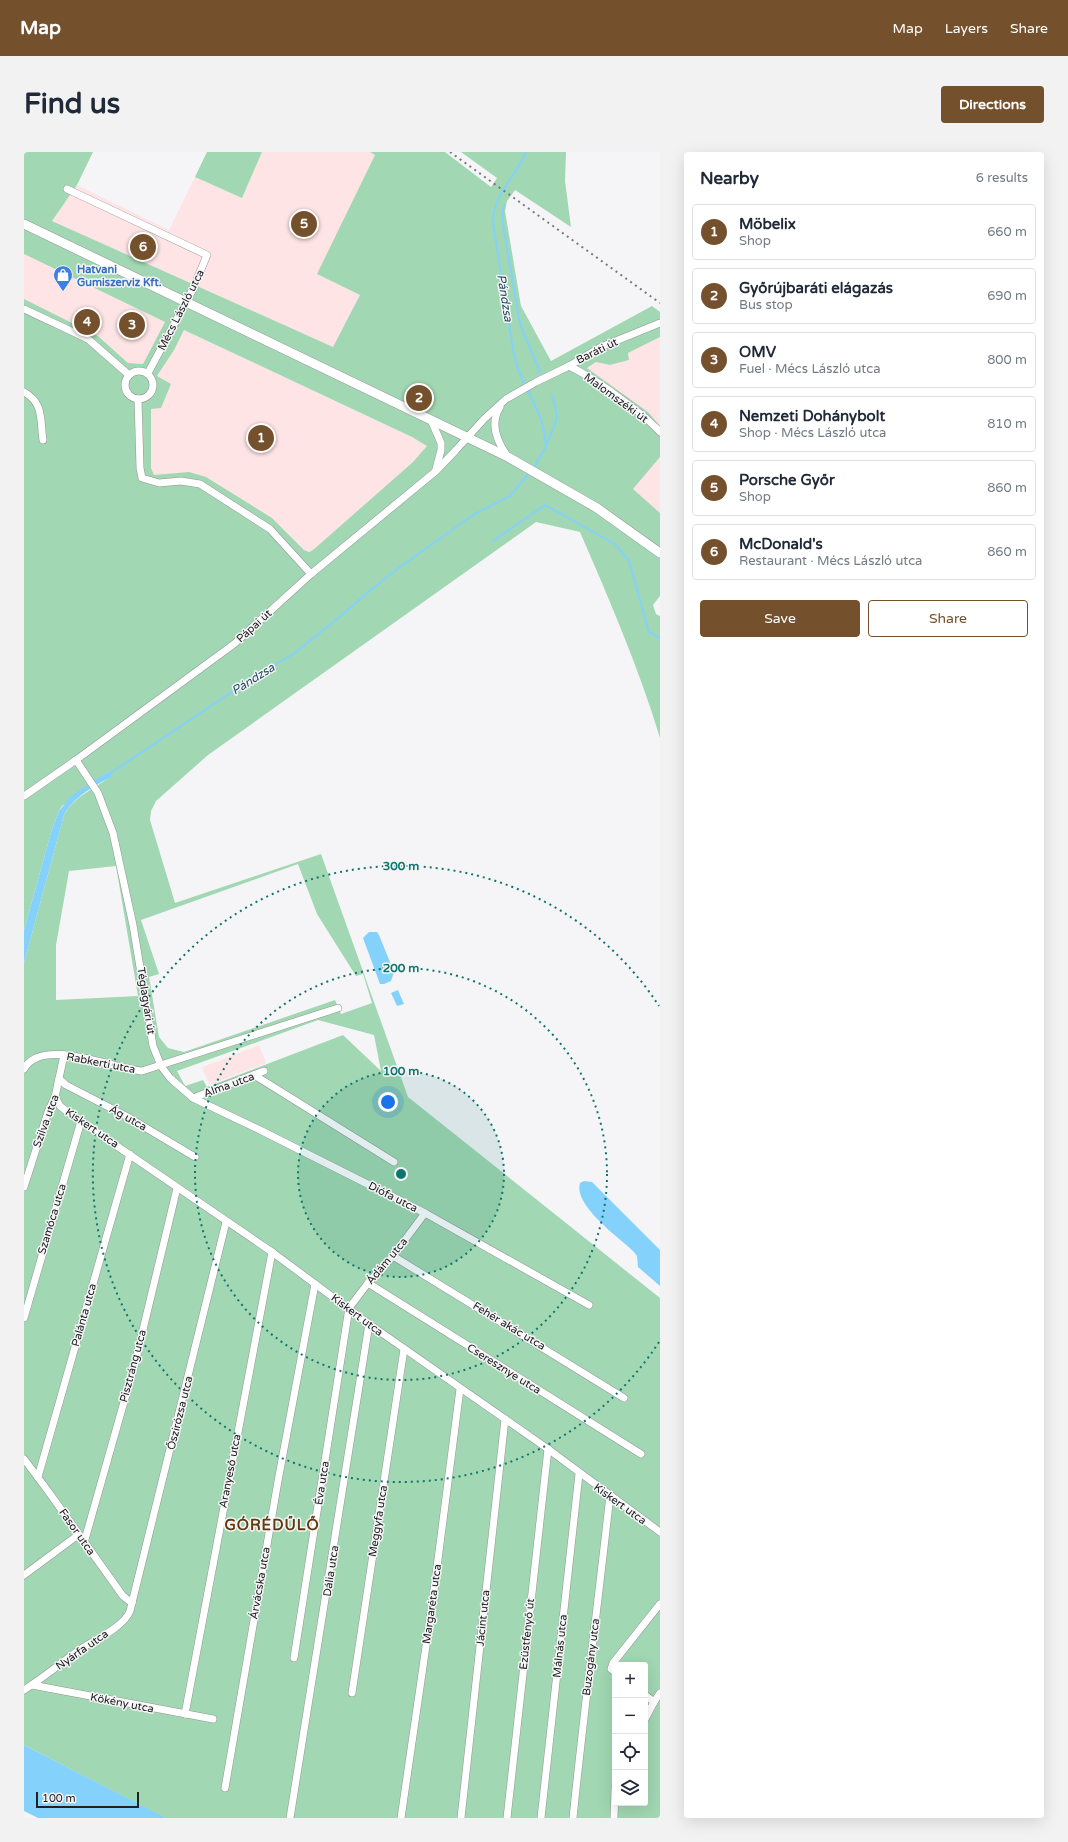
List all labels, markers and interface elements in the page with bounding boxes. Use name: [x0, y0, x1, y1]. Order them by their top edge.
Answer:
text: Map: [20, 17, 61, 39]
text: Map: [893, 20, 923, 37]
text: Layers: [945, 20, 988, 37]
text: Share: [1010, 20, 1048, 37]
button: Directions: [941, 86, 1044, 123]
text: Find us: [24, 87, 120, 121]
text: Nearby: [700, 168, 759, 189]
text: 6 results: [976, 170, 1028, 186]
pin: 5: [291, 209, 317, 239]
text: Möbelix: [739, 215, 796, 233]
text: 1: [710, 224, 718, 240]
text: 660 m: [987, 224, 1027, 240]
pin: 6: [130, 232, 156, 262]
text: Shop: [739, 233, 771, 249]
place label: Hatvani Gumiszerviz Kft.: [77, 263, 162, 289]
shop icon: Hatvani Gumiszerviz Kft.: [52, 264, 74, 292]
street label: Mécs László utca: [155, 267, 207, 353]
water label: Pándzsa: [494, 273, 516, 323]
text: Győrújbaráti elágazás: [739, 279, 893, 297]
text: 2: [710, 288, 718, 304]
text: 690 m: [987, 288, 1027, 304]
text: Bus stop: [739, 297, 793, 313]
pin: 4: [74, 307, 100, 337]
pin: 3: [119, 310, 145, 340]
street label: Baráti út: [574, 335, 620, 367]
text: OMV: [739, 343, 776, 361]
text: 3: [710, 352, 718, 368]
text: 800 m: [987, 352, 1027, 368]
text: Fuel · Mécs László utca: [739, 361, 880, 377]
street label: Malomszéki út: [582, 370, 650, 426]
pin: 2: [406, 383, 432, 413]
text: Nemzeti Dohánybolt: [739, 407, 885, 425]
text: 4: [710, 416, 718, 432]
text: 810 m: [987, 416, 1027, 432]
pin: 1: [248, 423, 274, 453]
text: Shop · Mécs László utca: [739, 425, 886, 441]
text: Porsche Győr: [739, 471, 835, 489]
text: 5: [710, 480, 718, 496]
text: 860 m: [987, 480, 1027, 496]
text: Shop: [739, 489, 771, 505]
text: McDonald's: [739, 535, 823, 553]
text: 6: [710, 544, 718, 560]
text: 860 m: [987, 544, 1027, 560]
text: Restaurant · Mécs László utca: [739, 553, 922, 569]
button: Save: [700, 600, 860, 637]
button: Share: [868, 600, 1028, 637]
street label: Pápai út: [234, 607, 274, 645]
water label: Pándzsa: [229, 660, 277, 698]
text: 300 m: [383, 859, 419, 873]
text: 200 m: [383, 961, 419, 975]
street label: Téglagyári út: [134, 967, 158, 1035]
street label: Rabkerti utca: [65, 1050, 137, 1076]
text: 100 m: [383, 1064, 419, 1078]
street label: Alma utca: [202, 1070, 256, 1100]
your location: [378, 1092, 398, 1112]
street label: Szilva utca: [30, 1093, 62, 1149]
street label: Ág utca: [107, 1102, 149, 1134]
street label: Kiskert utca: [63, 1105, 121, 1151]
centre of rings: [394, 1167, 408, 1181]
street label: Diófa utca: [366, 1179, 420, 1215]
street label: Szamóca utca: [35, 1182, 69, 1256]
street label: Ádám utca: [363, 1234, 410, 1287]
street label: Palánta utca: [69, 1282, 99, 1348]
street label: Kiskert utca: [328, 1291, 386, 1339]
street label: Fehér akác utca: [470, 1299, 548, 1353]
street label: Pisztráng utca: [117, 1328, 149, 1404]
street label: Cseresznye utca: [465, 1341, 543, 1397]
street label: Őszirózsa utca: [164, 1374, 195, 1451]
street label: Aranyeső utca: [216, 1433, 244, 1509]
street label: Éva utca: [311, 1460, 332, 1506]
street label: Kiskert utca: [591, 1481, 649, 1527]
street label: Meggyfa utca: [366, 1484, 390, 1558]
street label: Fasor utca: [56, 1506, 98, 1558]
district label: GÓRÉDŰLŐ: [224, 1515, 320, 1534]
street label: Dália utca: [321, 1544, 341, 1598]
street label: Árvácska utca: [246, 1546, 273, 1620]
street label: Margaréta utca: [420, 1563, 444, 1645]
street label: Jácint utca: [474, 1589, 492, 1647]
street label: Ezüstfenyő út: [517, 1598, 537, 1670]
street label: Málnás utca: [550, 1614, 570, 1678]
street label: Buzogány utca: [580, 1618, 602, 1696]
street label: Nyárfa utca: [53, 1627, 111, 1673]
map controls: [612, 1662, 648, 1806]
button: +: [612, 1662, 648, 1698]
street label: Kökény utca: [89, 1690, 155, 1716]
button: −: [612, 1698, 648, 1734]
button: locate: [612, 1734, 648, 1770]
button: layers: [612, 1770, 648, 1806]
scale bar: [36, 1790, 139, 1809]
text: 100 m: [42, 1792, 76, 1805]

